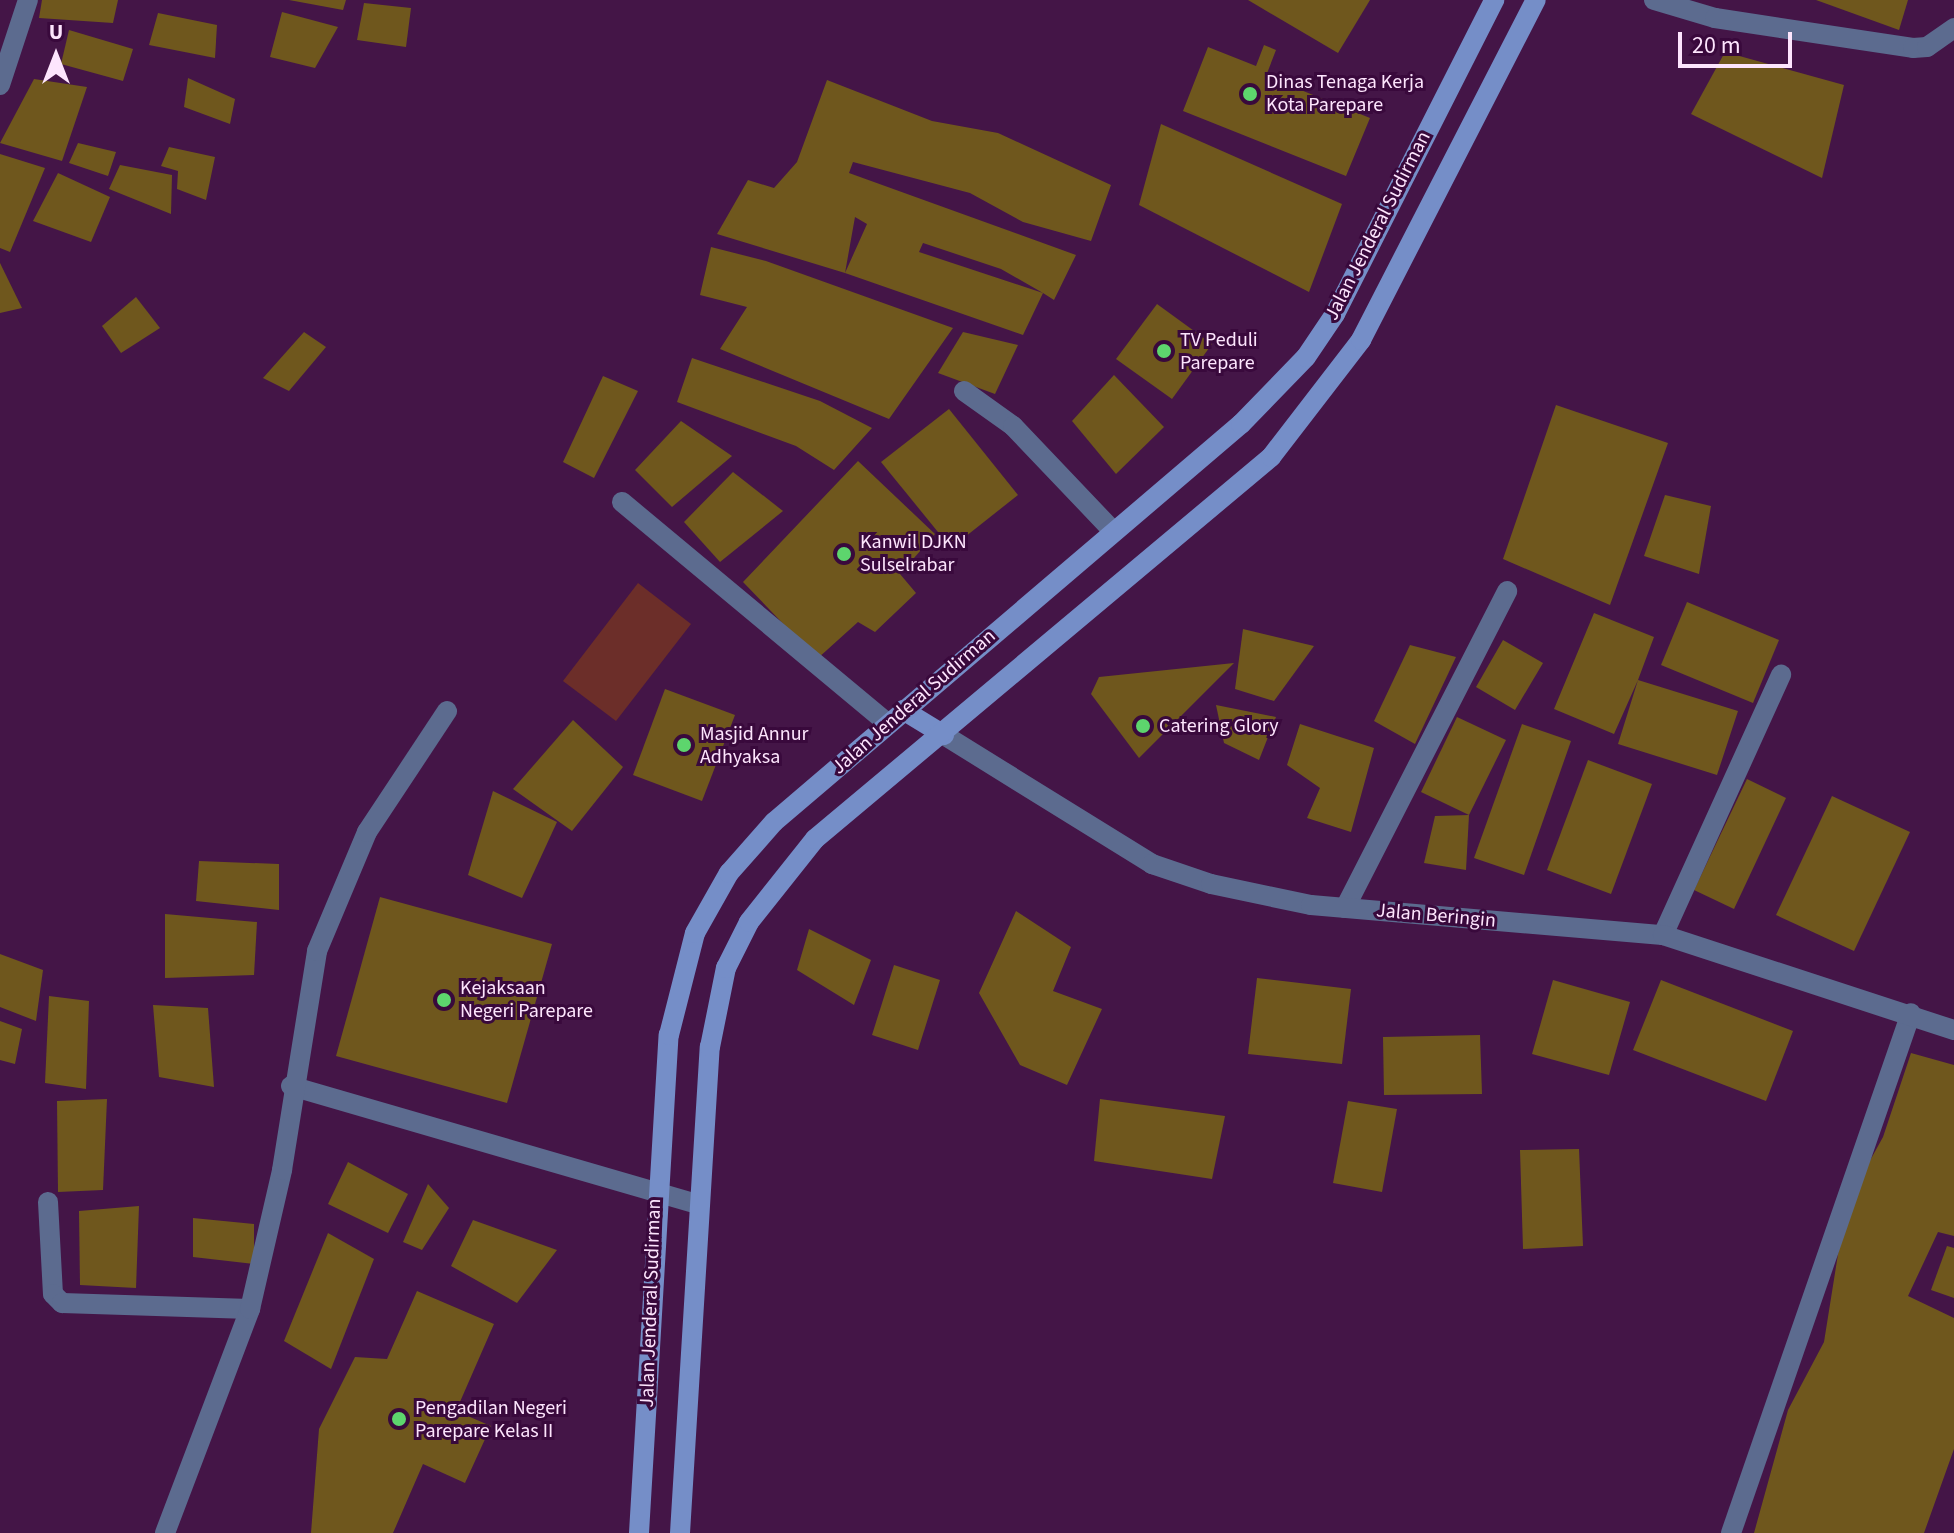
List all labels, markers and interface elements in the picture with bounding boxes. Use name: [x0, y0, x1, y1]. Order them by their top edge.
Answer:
north arrow: [16, 16, 96, 96]
text: U: [49, 16, 63, 48]
scale bar: [1682, 16, 1796, 66]
text: 20 m: [1692, 28, 1741, 63]
place label: Dinas Tenaga Kerja Kota Parepare: [1266, 70, 1424, 117]
marker: Dinas Tenaga Kerja Kota Parepare: [1241, 85, 1259, 103]
street label: Jalan Jenderal Sudirman: [1320, 127, 1436, 325]
place label: TV Peduli Parepare: [1180, 328, 1258, 375]
marker: TV Peduli Parepare: [1155, 342, 1173, 360]
place label: Kanwil DJKN Sulselrabar: [860, 530, 967, 577]
marker: Kanwil DJKN Sulselrabar: [835, 545, 853, 563]
street label: Jalan Jenderal Sudirman: [827, 624, 1001, 780]
place label: Catering Glory: [1159, 714, 1279, 738]
marker: Catering Glory: [1134, 717, 1152, 735]
place label: Masjid Annur Adhyaksa: [700, 722, 809, 769]
marker: Masjid Annur Adhyaksa: [675, 736, 693, 754]
street label: Jalan Beringin: [1375, 899, 1497, 933]
place label: Kejaksaan Negeri Parepare: [460, 976, 593, 1023]
marker: Kejaksaan Negeri Parepare: [435, 991, 453, 1009]
street label: Jalan Jenderal Sudirman: [635, 1198, 667, 1408]
place label: Pengadilan Negeri Parepare Kelas II: [415, 1396, 567, 1443]
marker: Pengadilan Negeri Parepare Kelas II: [390, 1410, 408, 1428]

